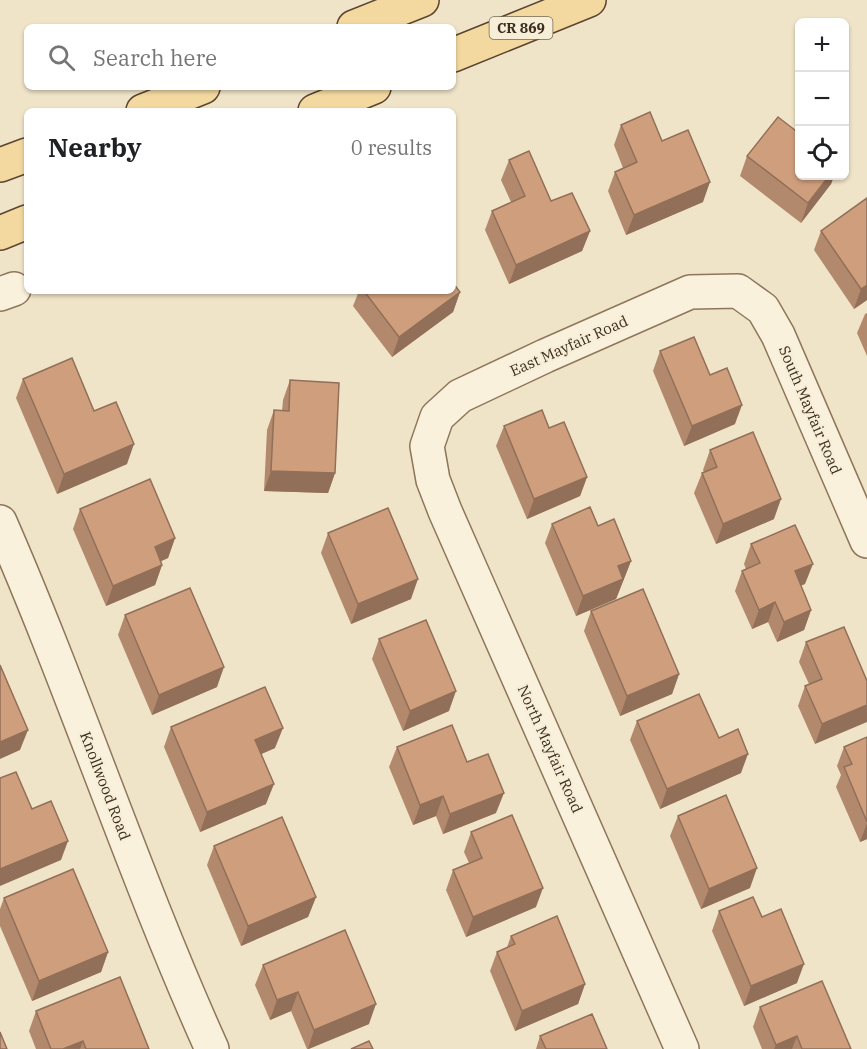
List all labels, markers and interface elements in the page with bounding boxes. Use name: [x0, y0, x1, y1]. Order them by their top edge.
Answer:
road number: CR 869: [490, 17, 552, 39]
map controls: [795, 18, 849, 180]
button: +: [795, 18, 849, 72]
search box: [24, 24, 456, 90]
icon: search: [45, 41, 78, 74]
text: Search here: [93, 43, 217, 72]
button: −: [795, 72, 849, 126]
button: locate: [795, 126, 849, 180]
text: Nearby: [48, 130, 142, 164]
text: 0 results: [351, 134, 432, 161]
street label: East Mayfair Road: [507, 311, 631, 380]
street label: South Mayfair Road: [775, 343, 846, 477]
street label: North Mayfair Road: [514, 682, 587, 816]
street label: Knollwood Road: [76, 729, 135, 843]

